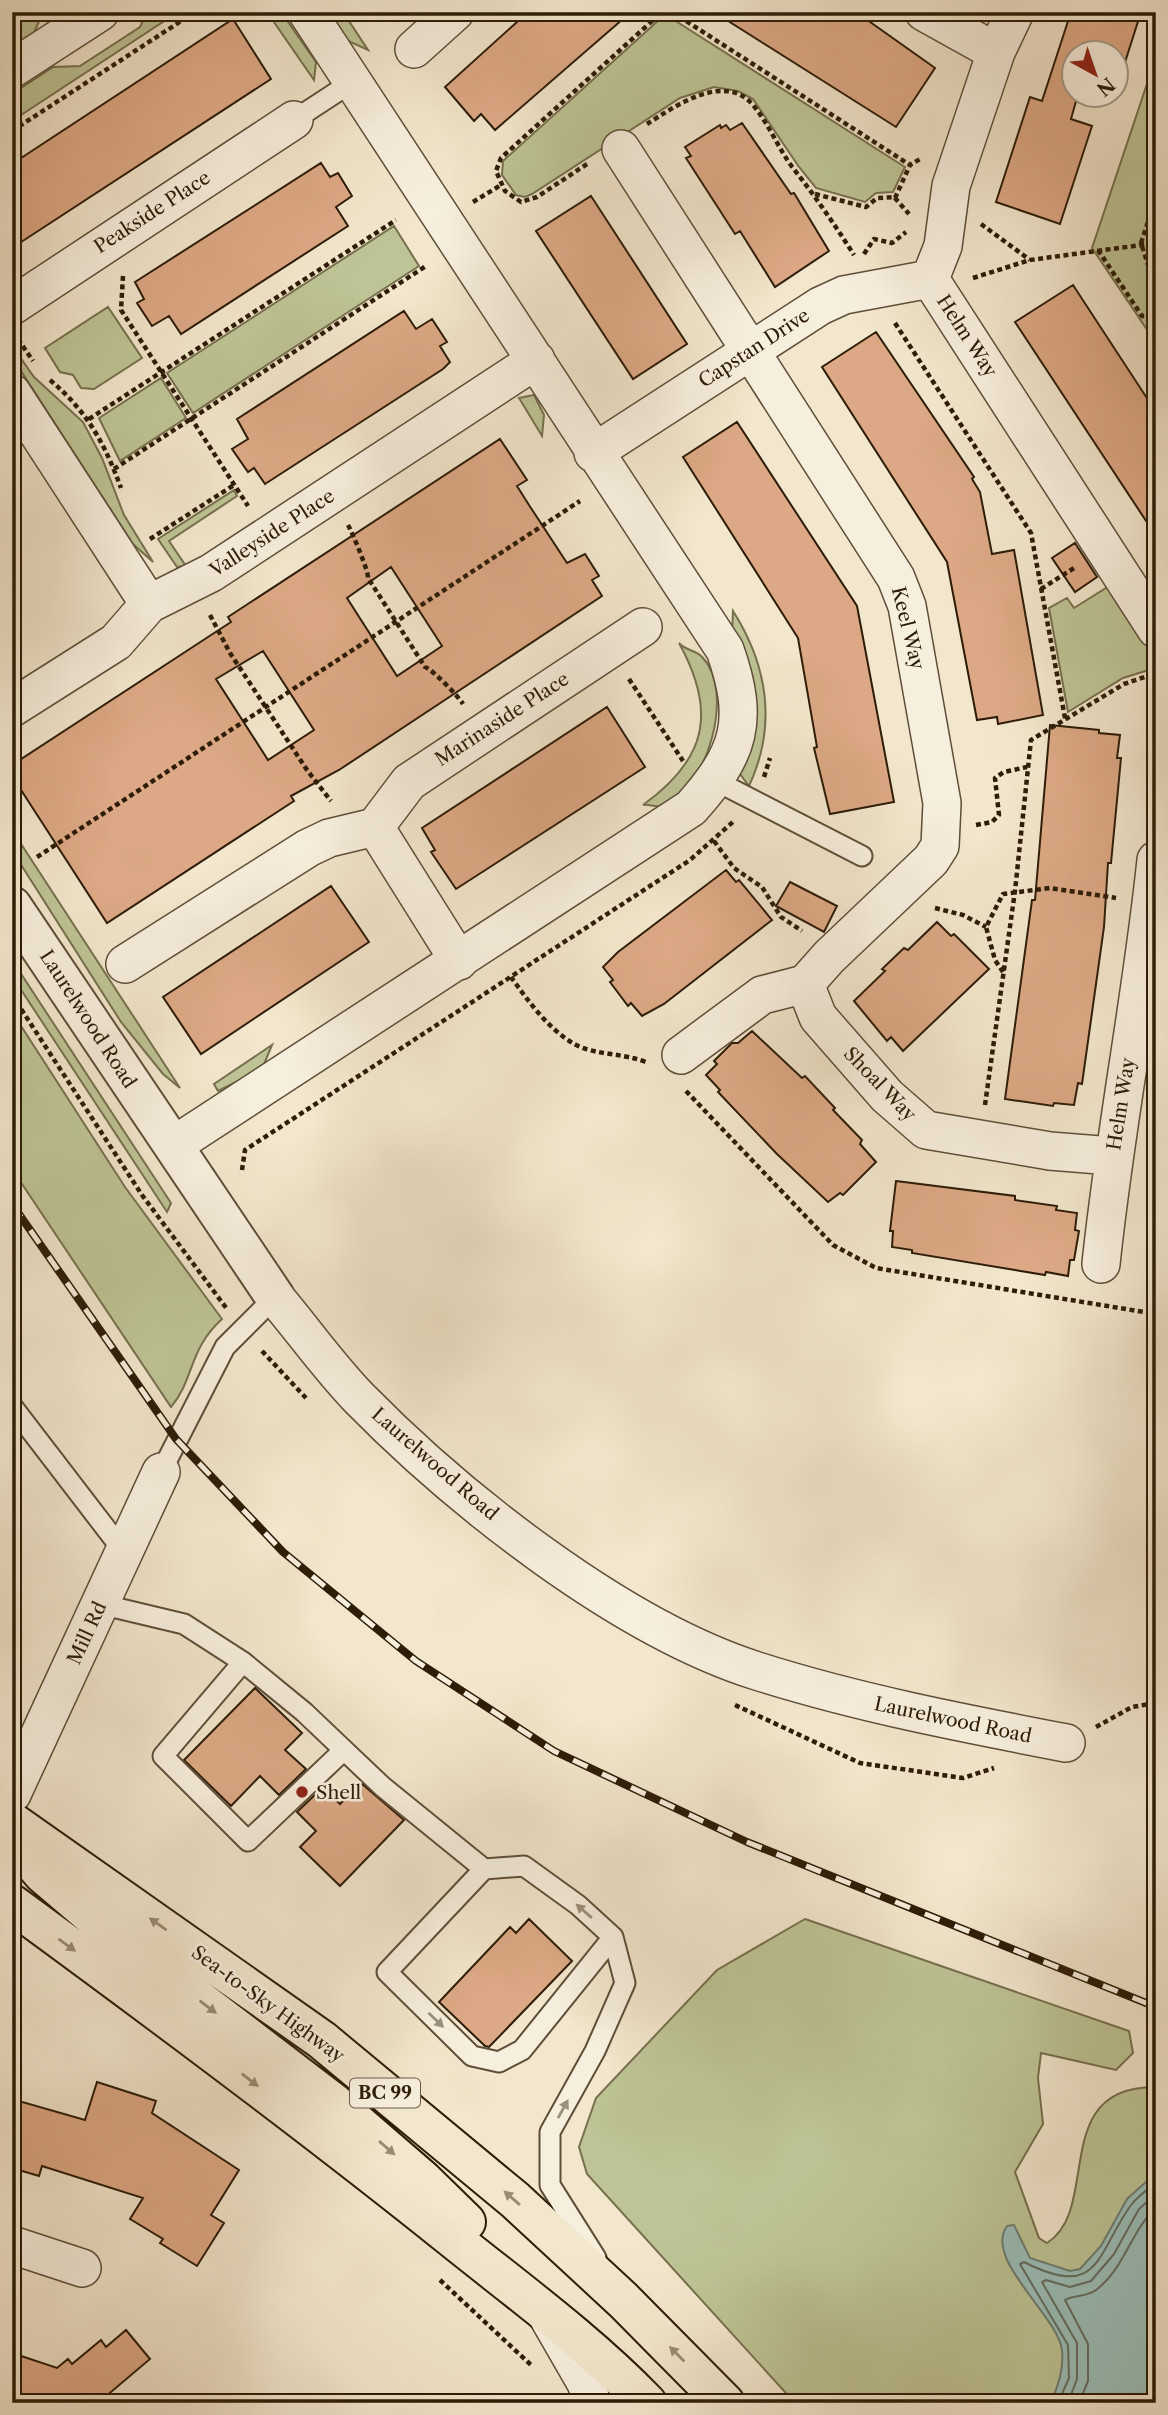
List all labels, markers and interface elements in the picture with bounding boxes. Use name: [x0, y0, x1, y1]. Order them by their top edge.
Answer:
north arrow: [1060, 38, 1130, 108]
text: N: [1092, 73, 1119, 101]
street label: Peakside Place: [90, 166, 214, 258]
street label: Helm Way: [932, 291, 1002, 382]
street label: Capstan Drive: [694, 304, 814, 392]
street label: Valleyside Place: [205, 484, 339, 582]
street label: Keel Way: [887, 584, 930, 672]
street label: Marinaside Place: [431, 667, 573, 771]
street label: Laurelwood Road: [35, 946, 141, 1093]
street label: Shoal Way: [839, 1042, 921, 1126]
street label: Helm Way: [1102, 1056, 1140, 1152]
street label: Laurelwood Road: [367, 1403, 503, 1525]
street label: Mill Rd: [62, 1597, 112, 1668]
street label: Laurelwood Road: [872, 1692, 1034, 1748]
place label: Shell: [316, 1781, 362, 1804]
marker: Shell: [294, 1784, 310, 1800]
one-way arrow: [575, 1903, 593, 1919]
one-way arrow: [149, 1917, 167, 1931]
one-way arrow: [58, 1937, 76, 1951]
street label: Sea-to-Sky Highway: [187, 1941, 349, 2068]
one-way arrow: [199, 2000, 217, 2015]
one-way arrow: [427, 2011, 444, 2028]
one-way arrow: [241, 2073, 259, 2087]
road number: BC 99: [350, 2078, 420, 2108]
one-way arrow: [557, 2100, 569, 2119]
one-way arrow: [378, 2140, 396, 2156]
one-way arrow: [503, 2190, 521, 2206]
one-way arrow: [669, 2347, 686, 2363]

